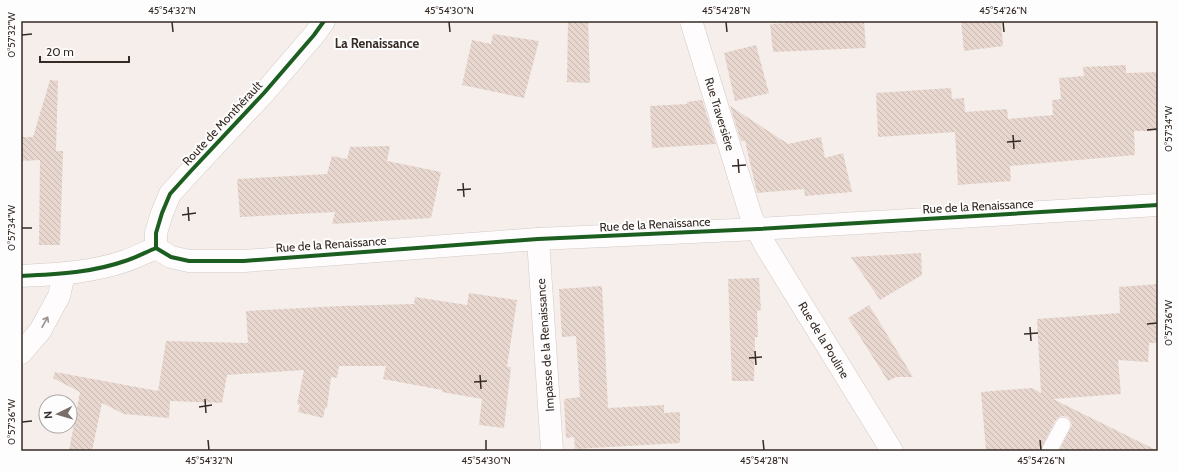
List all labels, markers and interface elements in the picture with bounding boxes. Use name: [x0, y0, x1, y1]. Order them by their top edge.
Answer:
text: 45°54'32"N: [148, 4, 196, 17]
text: 45°54'30"N: [424, 4, 474, 17]
text: 45°54'28"N: [702, 4, 750, 17]
text: 45°54'26"N: [979, 4, 1027, 17]
text: 0°57'32"W: [5, 12, 18, 58]
district label: La Renaissance: [335, 35, 420, 51]
scale bar: [40, 38, 129, 64]
text: 20 m: [46, 44, 74, 59]
street label: Rue Traversière: [702, 75, 738, 153]
street label: Route de Monthérault: [179, 78, 265, 168]
text: 0°57'34"W: [1162, 106, 1175, 152]
street label: Rue de la Renaissance: [922, 196, 1034, 216]
text: 0°57'34"W: [5, 205, 18, 251]
street label: Rue de la Renaissance: [599, 214, 711, 234]
street label: Rue de la Renaissance: [275, 233, 387, 255]
street label: Impasse de la Renaissance: [533, 278, 557, 412]
street label: Rue de la Pouline: [795, 299, 853, 381]
text: 0°57'36"W: [1162, 300, 1175, 346]
one-way arrow: [41, 316, 49, 328]
north arrow: [38, 394, 78, 434]
text: 0°57'36"W: [5, 399, 18, 445]
text: N: [41, 410, 55, 419]
text: 45°54'32"N: [185, 454, 233, 467]
text: 45°54'30"N: [461, 454, 511, 467]
text: 45°54'28"N: [740, 454, 788, 467]
text: 45°54'26"N: [1017, 454, 1065, 467]

